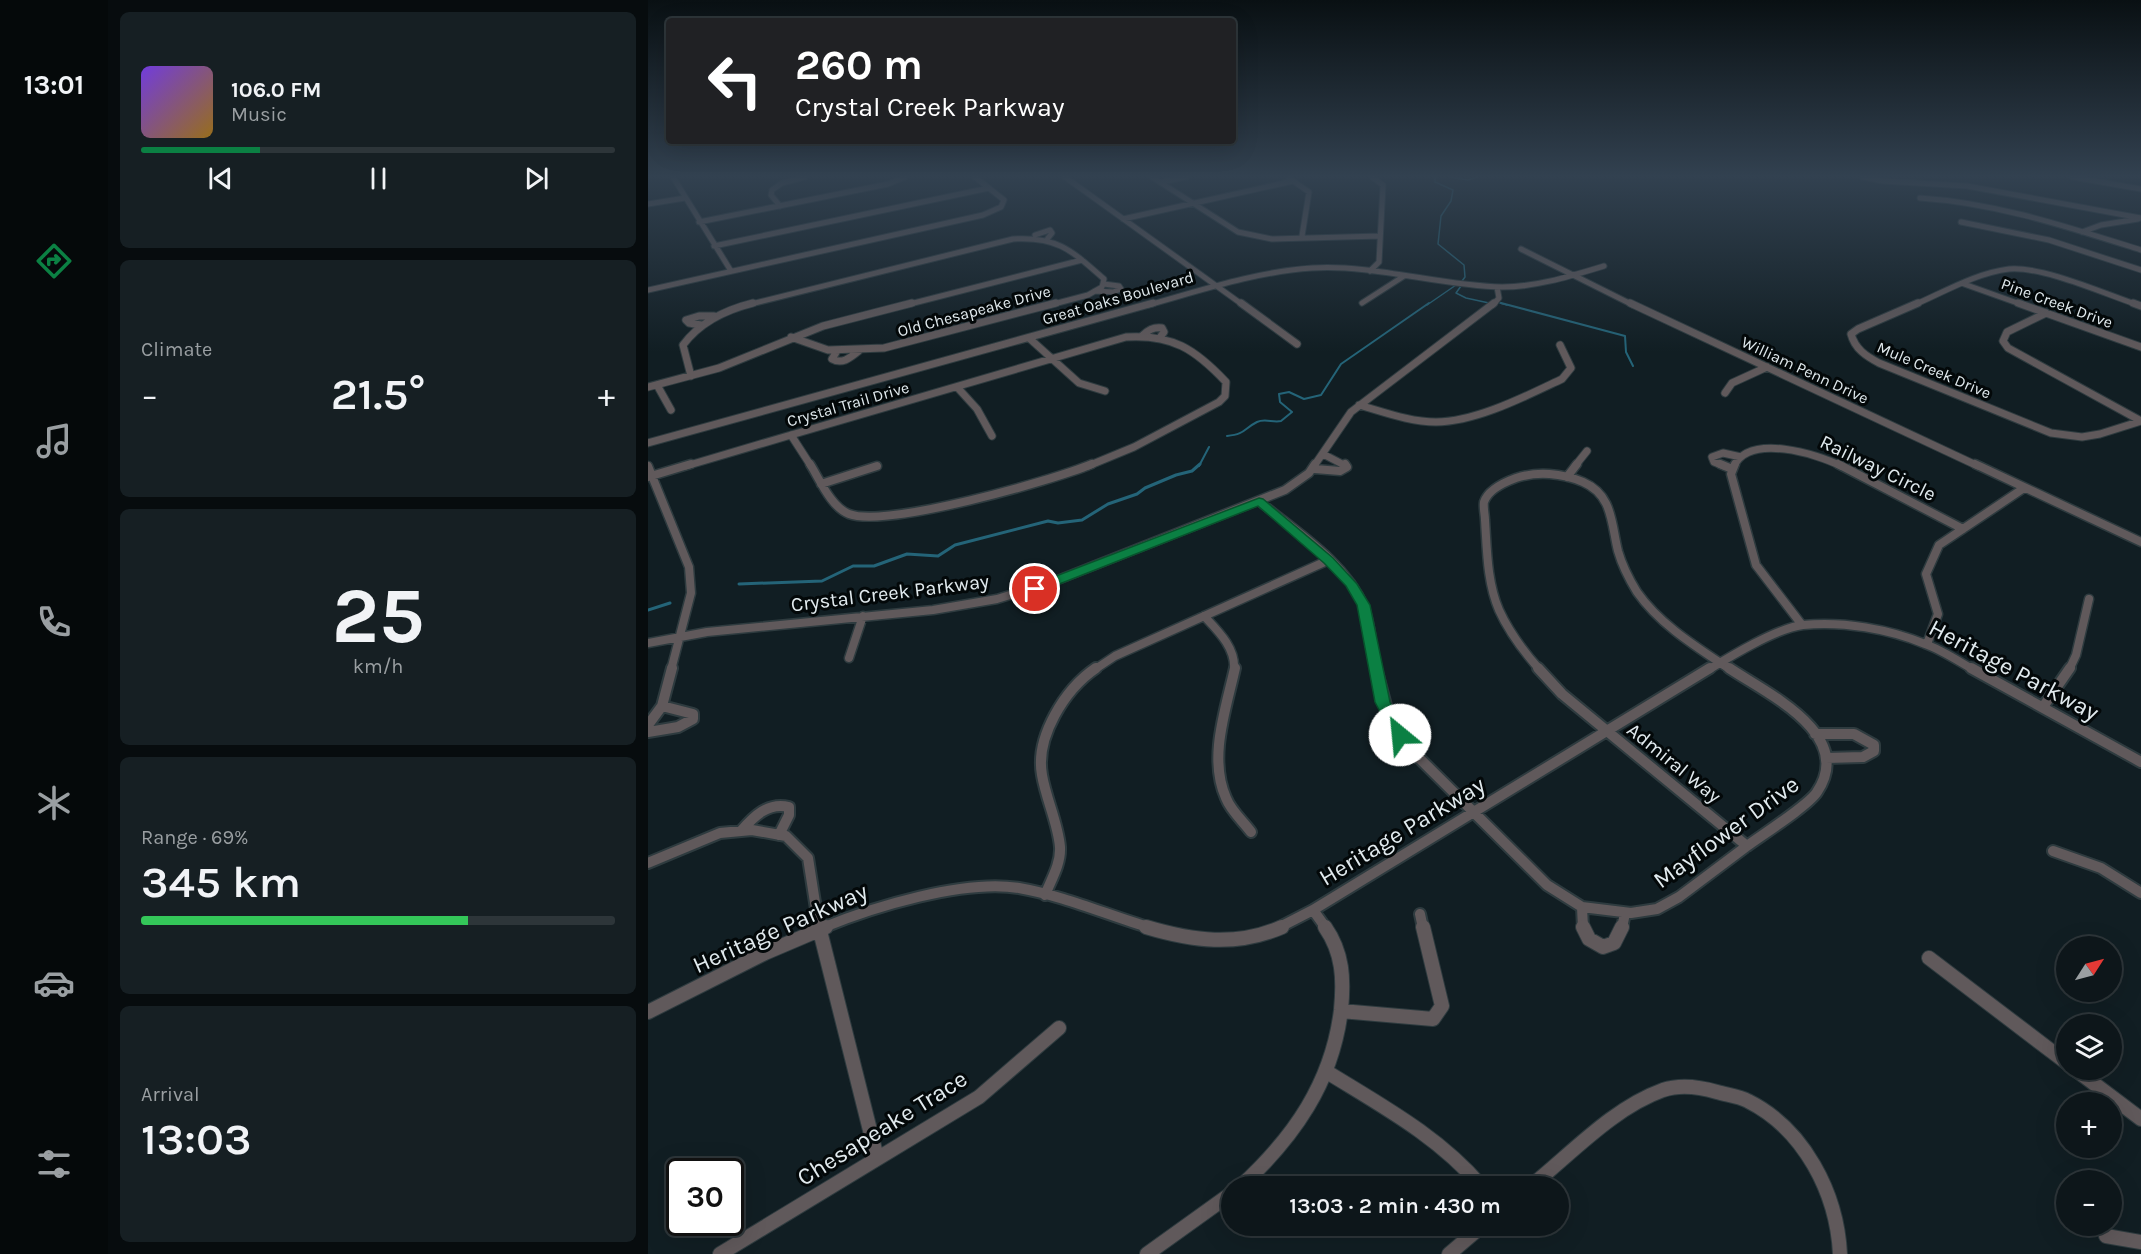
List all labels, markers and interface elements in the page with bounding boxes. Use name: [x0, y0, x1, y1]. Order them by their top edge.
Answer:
text: 260 m: [795, 40, 923, 90]
icon: left: [696, 42, 774, 120]
text: 13:01: [24, 69, 84, 101]
text: 106.0 FM: [231, 77, 322, 103]
text: Crystal Creek Parkway: [795, 91, 1065, 123]
text: Music: [231, 103, 287, 126]
icon: previous: [204, 162, 237, 195]
icon: pause: [362, 162, 395, 195]
icon: next: [520, 162, 553, 195]
icon: directions: [33, 240, 75, 282]
street label: Great Oaks Boulevard: [1040, 267, 1196, 329]
street label: Pine Creek Drive: [1999, 274, 2115, 332]
street label: Old Chesapeake Drive: [895, 281, 1053, 341]
street label: William Penn Drive: [1738, 332, 1872, 408]
street label: Mule Creek Drive: [1874, 337, 1994, 403]
text: Climate: [141, 338, 212, 361]
text: 21.5°: [331, 368, 425, 420]
text: −: [141, 376, 158, 414]
text: +: [598, 376, 615, 414]
street label: Crystal Trail Drive: [785, 377, 911, 431]
icon: music: [33, 420, 75, 462]
street label: Railway Circle: [1816, 430, 1940, 506]
pin: [1009, 563, 1060, 614]
street label: Crystal Creek Parkway: [790, 569, 990, 617]
text: 25: [332, 570, 424, 662]
icon: arrive: [1018, 572, 1051, 605]
icon: phone: [33, 601, 75, 643]
street label: Heritage Parkway: [1924, 613, 2104, 727]
text: km/h: [353, 655, 403, 678]
position arrow: [1368, 703, 1432, 767]
street label: Admiral Way: [1622, 718, 1726, 808]
street label: Heritage Parkway: [1314, 770, 1490, 892]
street label: Mayflower Drive: [1648, 770, 1804, 894]
icon: climate: [33, 782, 75, 824]
text: Range · 69%: [141, 826, 249, 849]
text: 345 km: [141, 856, 301, 908]
street label: Heritage Parkway: [688, 877, 872, 979]
north arrow: [2056, 936, 2122, 1002]
map controls: [2056, 936, 2122, 1236]
icon: car: [33, 962, 75, 1004]
button: layers: [2056, 1014, 2122, 1080]
street label: Chesapeake Trace: [792, 1064, 972, 1192]
text: Arrival: [141, 1083, 200, 1106]
button: +: [2056, 1092, 2122, 1158]
text: 13:03: [141, 1113, 252, 1165]
icon: filters: [33, 1143, 75, 1185]
speed limit sign: 30: [666, 1158, 744, 1236]
button: −: [2056, 1170, 2122, 1236]
text: 13:03 · 2 min · 430 m: [1289, 1193, 1501, 1219]

